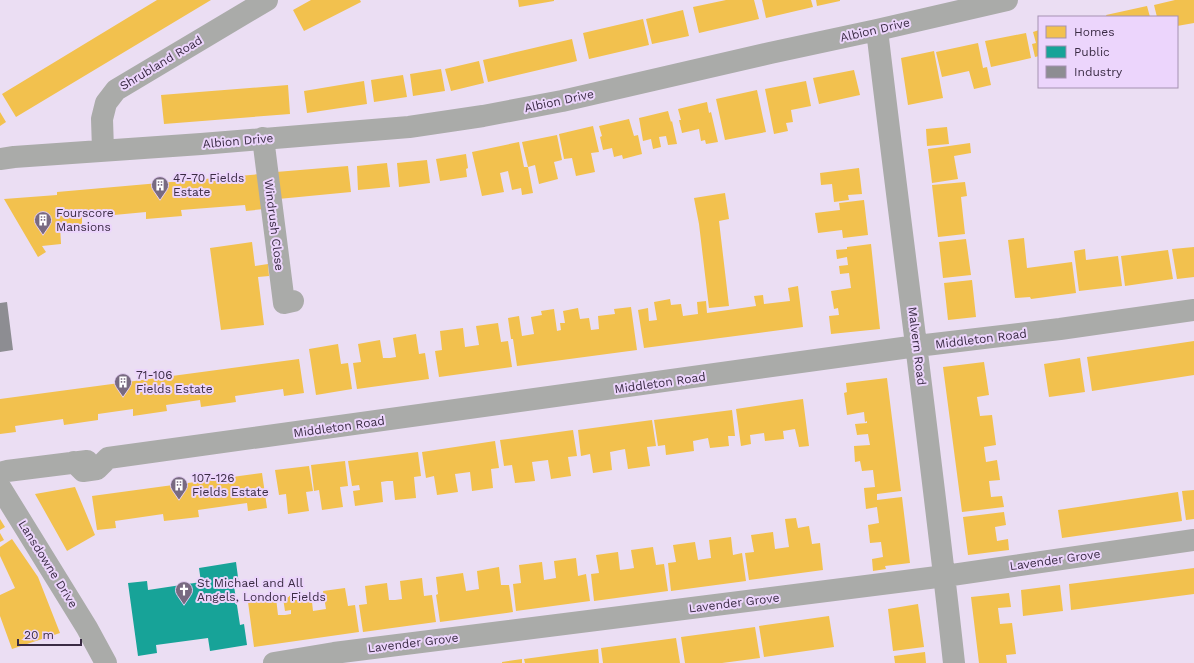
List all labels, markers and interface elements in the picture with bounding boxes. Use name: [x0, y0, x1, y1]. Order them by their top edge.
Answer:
street label: Albion Drive: [839, 15, 911, 45]
legend: [1038, 16, 1178, 88]
text: Homes: [1074, 25, 1115, 39]
street label: Shrubland Road: [117, 33, 205, 93]
text: Public: [1074, 45, 1110, 59]
text: Industry: [1074, 65, 1123, 79]
street label: Albion Drive: [523, 87, 595, 115]
street label: Albion Drive: [202, 131, 274, 151]
place label: 47-70 Fields Estate: [173, 171, 244, 199]
building icon: 47-70 Fields Estate: [150, 175, 170, 200]
street label: Windrush Close: [261, 178, 287, 272]
place label: Fourscore Mansions: [56, 206, 114, 234]
building icon: Fourscore Mansions: [33, 210, 53, 235]
street label: Malvern Road: [905, 306, 929, 386]
street label: Middleton Road: [935, 326, 1027, 352]
place label: 71-106 Fields Estate: [136, 368, 213, 396]
street label: Middleton Road: [613, 370, 707, 396]
building icon: 71-106 Fields Estate: [113, 372, 133, 397]
street label: Middleton Road: [292, 414, 386, 440]
place label: 107-126 Fields Estate: [192, 471, 269, 499]
building icon: 107-126 Fields Estate: [169, 475, 189, 500]
street label: Lansdowne Drive: [15, 518, 81, 610]
street label: Lavender Grove: [1009, 547, 1101, 573]
place label: St Michael and All Angels, London Fields: [197, 576, 326, 604]
church icon: St Michael and All Angels, London Fields: [174, 580, 194, 605]
street label: Lavender Grove: [688, 590, 780, 616]
scale bar: [18, 621, 81, 647]
text: 20 m: [24, 628, 54, 642]
street label: Lavender Grove: [367, 630, 459, 656]

